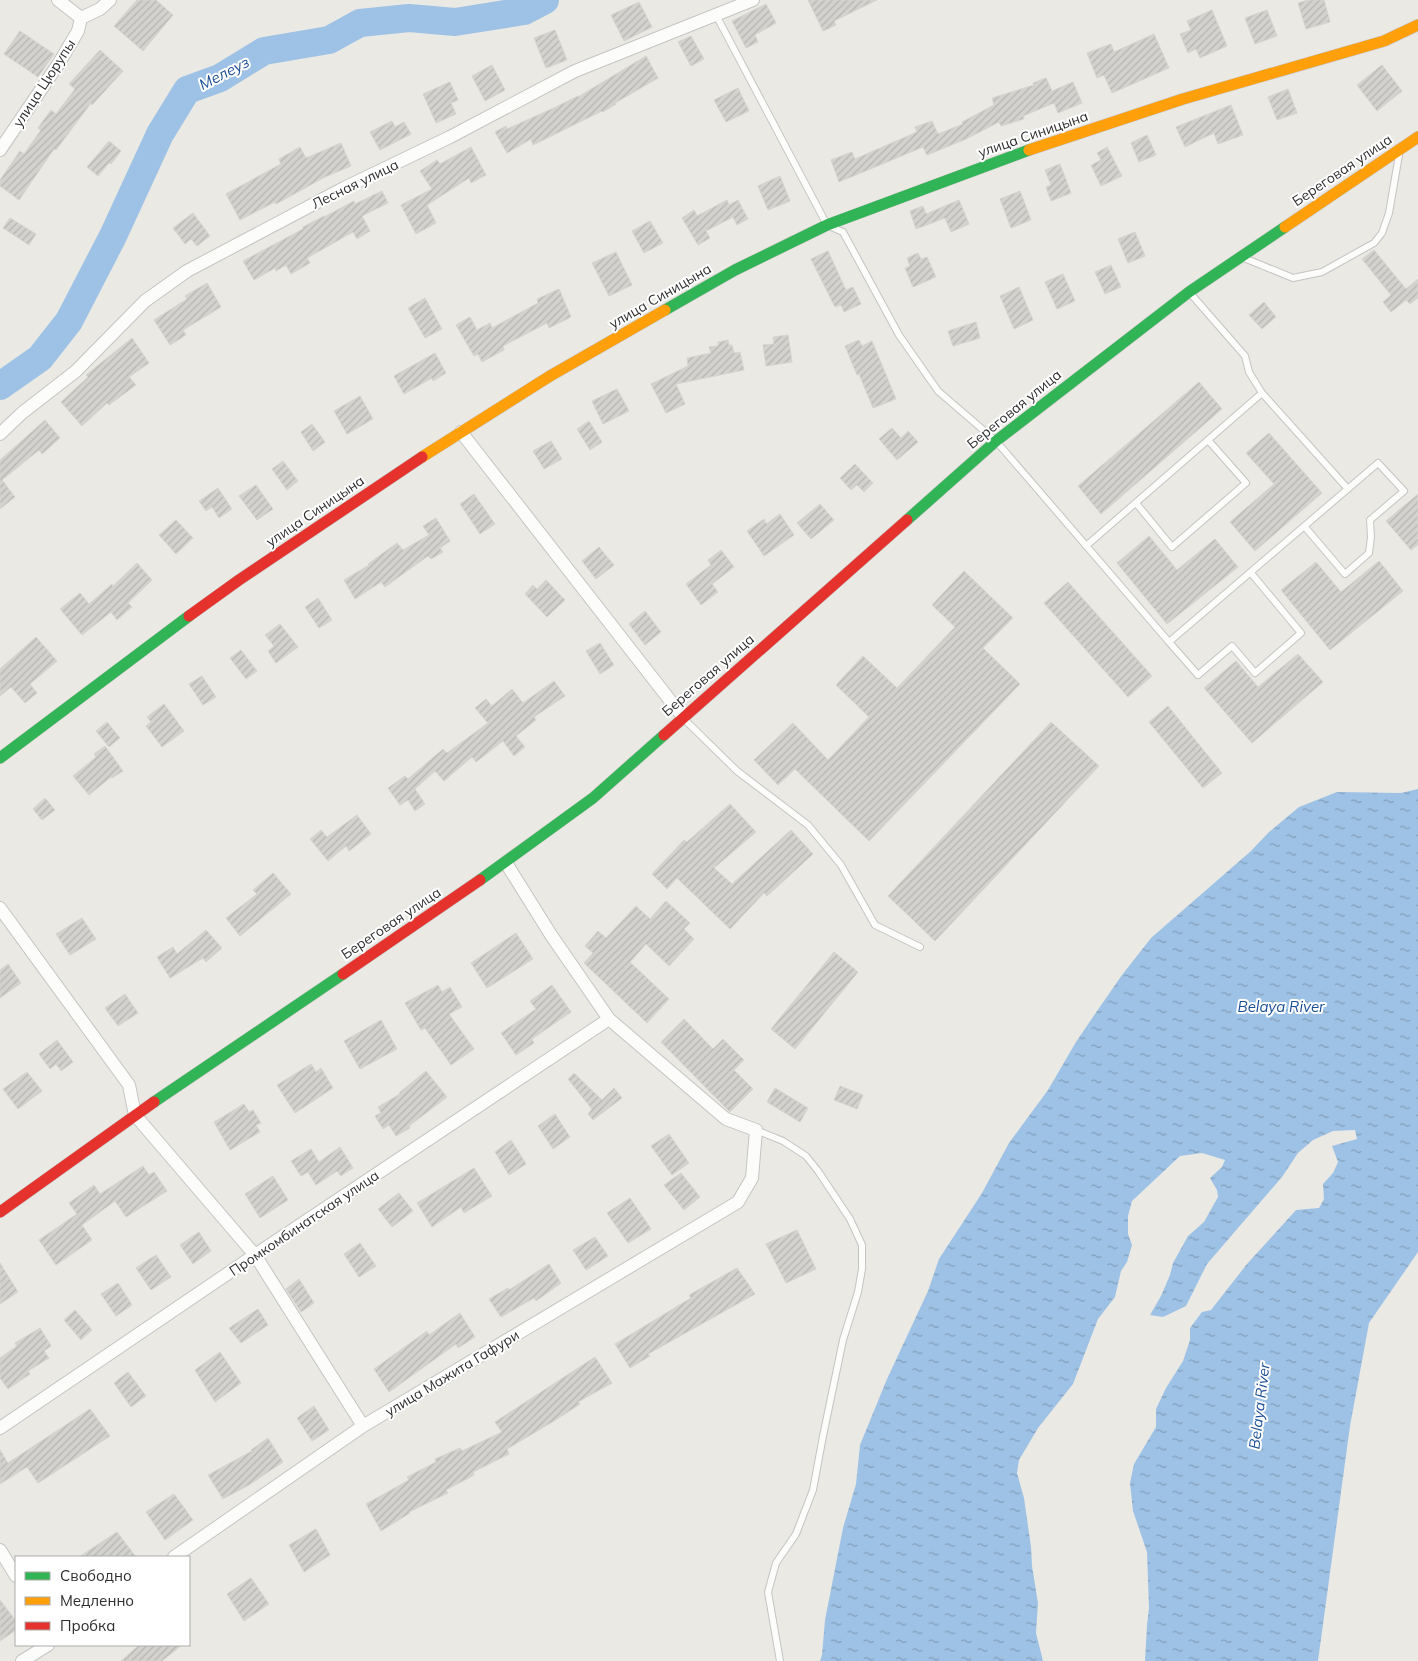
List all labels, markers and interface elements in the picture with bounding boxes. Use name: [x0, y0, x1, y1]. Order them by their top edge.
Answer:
street label: улица Цюрупы: [9, 36, 79, 130]
water label: Мелеуз: [196, 52, 253, 94]
street label: улица Синицына: [976, 107, 1090, 161]
street label: Береговая улица: [1289, 130, 1395, 210]
street label: Лесная улица: [309, 155, 401, 213]
street label: улица Синицына: [606, 259, 714, 333]
street label: Береговая улица: [963, 365, 1065, 453]
street label: улица Синицына: [262, 471, 368, 551]
street label: Береговая улица: [658, 630, 758, 720]
street label: Береговая улица: [338, 883, 444, 963]
water label: Belaya River: [1238, 997, 1325, 1016]
street label: Промкомбинатская улица: [226, 1166, 382, 1280]
street label: улица Мажита Гафури: [382, 1326, 522, 1420]
water label: Belaya River: [1244, 1361, 1274, 1450]
legend: [15, 1556, 190, 1646]
text: Свободно: [60, 1566, 132, 1585]
text: Медленно: [60, 1591, 134, 1610]
text: Пробка: [60, 1616, 115, 1635]

